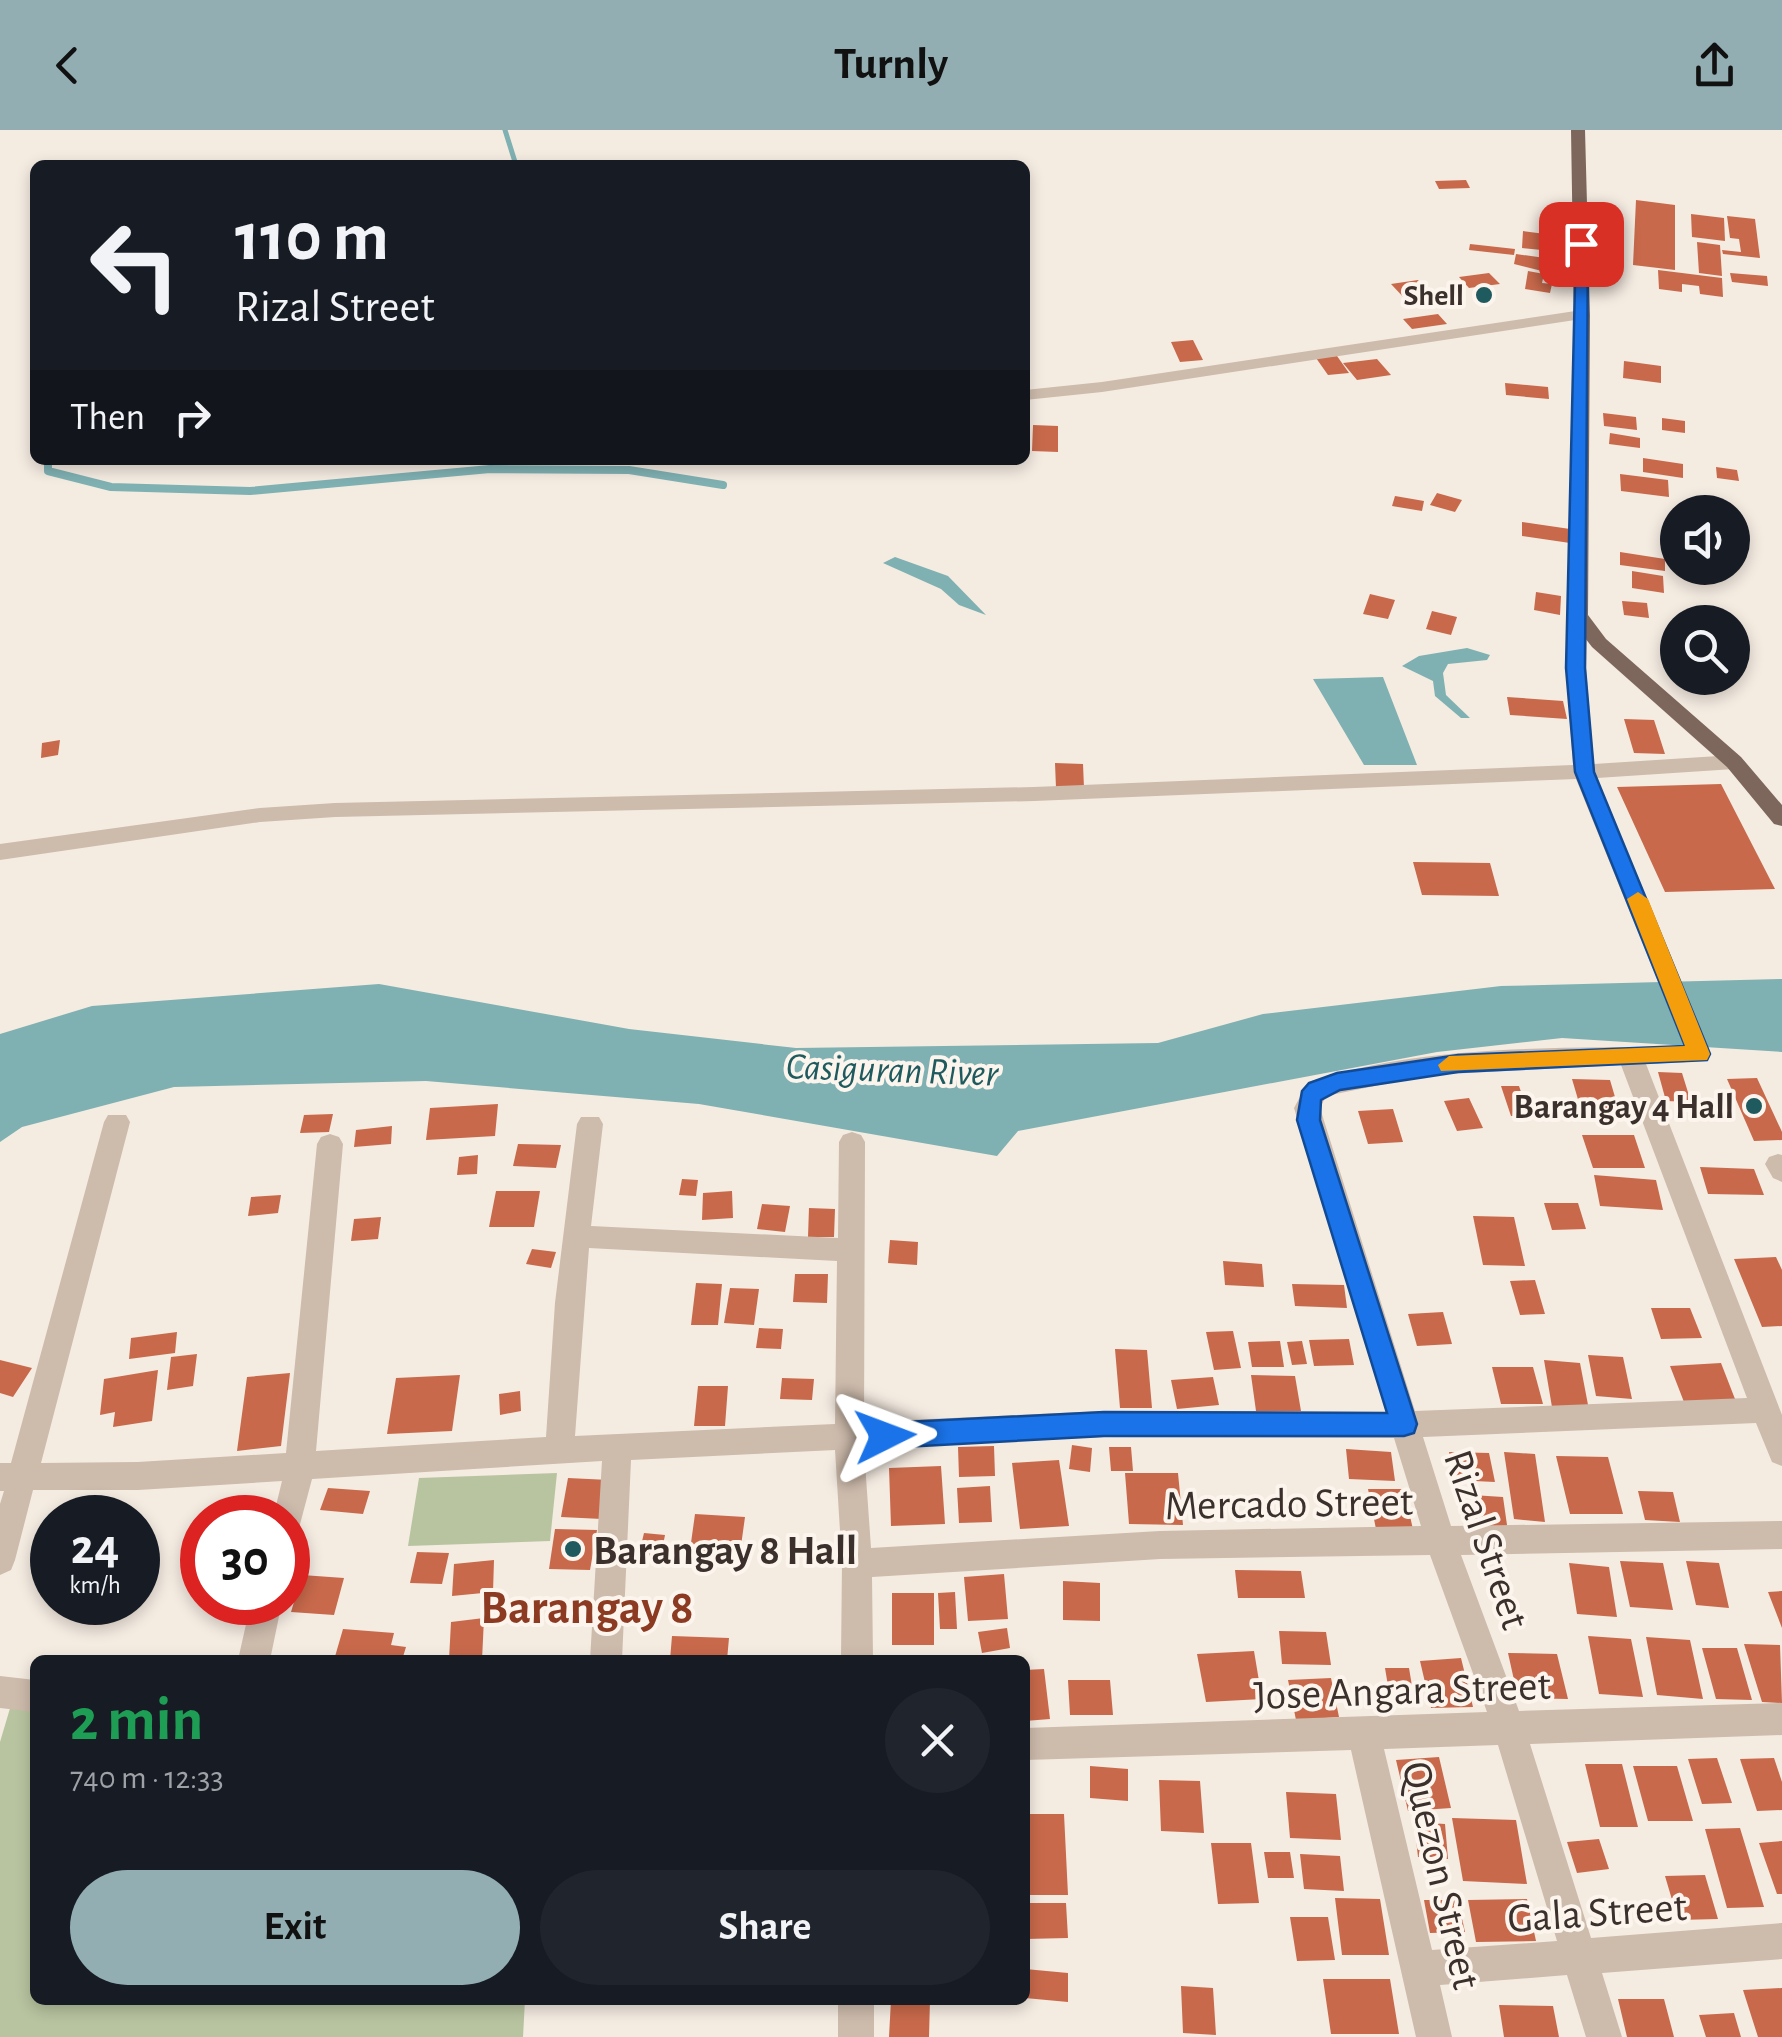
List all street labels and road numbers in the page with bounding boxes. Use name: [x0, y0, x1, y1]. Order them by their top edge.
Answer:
street label: Rizal Street: [1436, 1445, 1536, 1635]
street label: Mercado Street: [1164, 1481, 1414, 1527]
street label: Jose Angara Street: [1253, 1665, 1551, 1717]
street label: Quezon Street: [1394, 1758, 1488, 1993]
street label: Gala Street: [1506, 1886, 1688, 1940]

